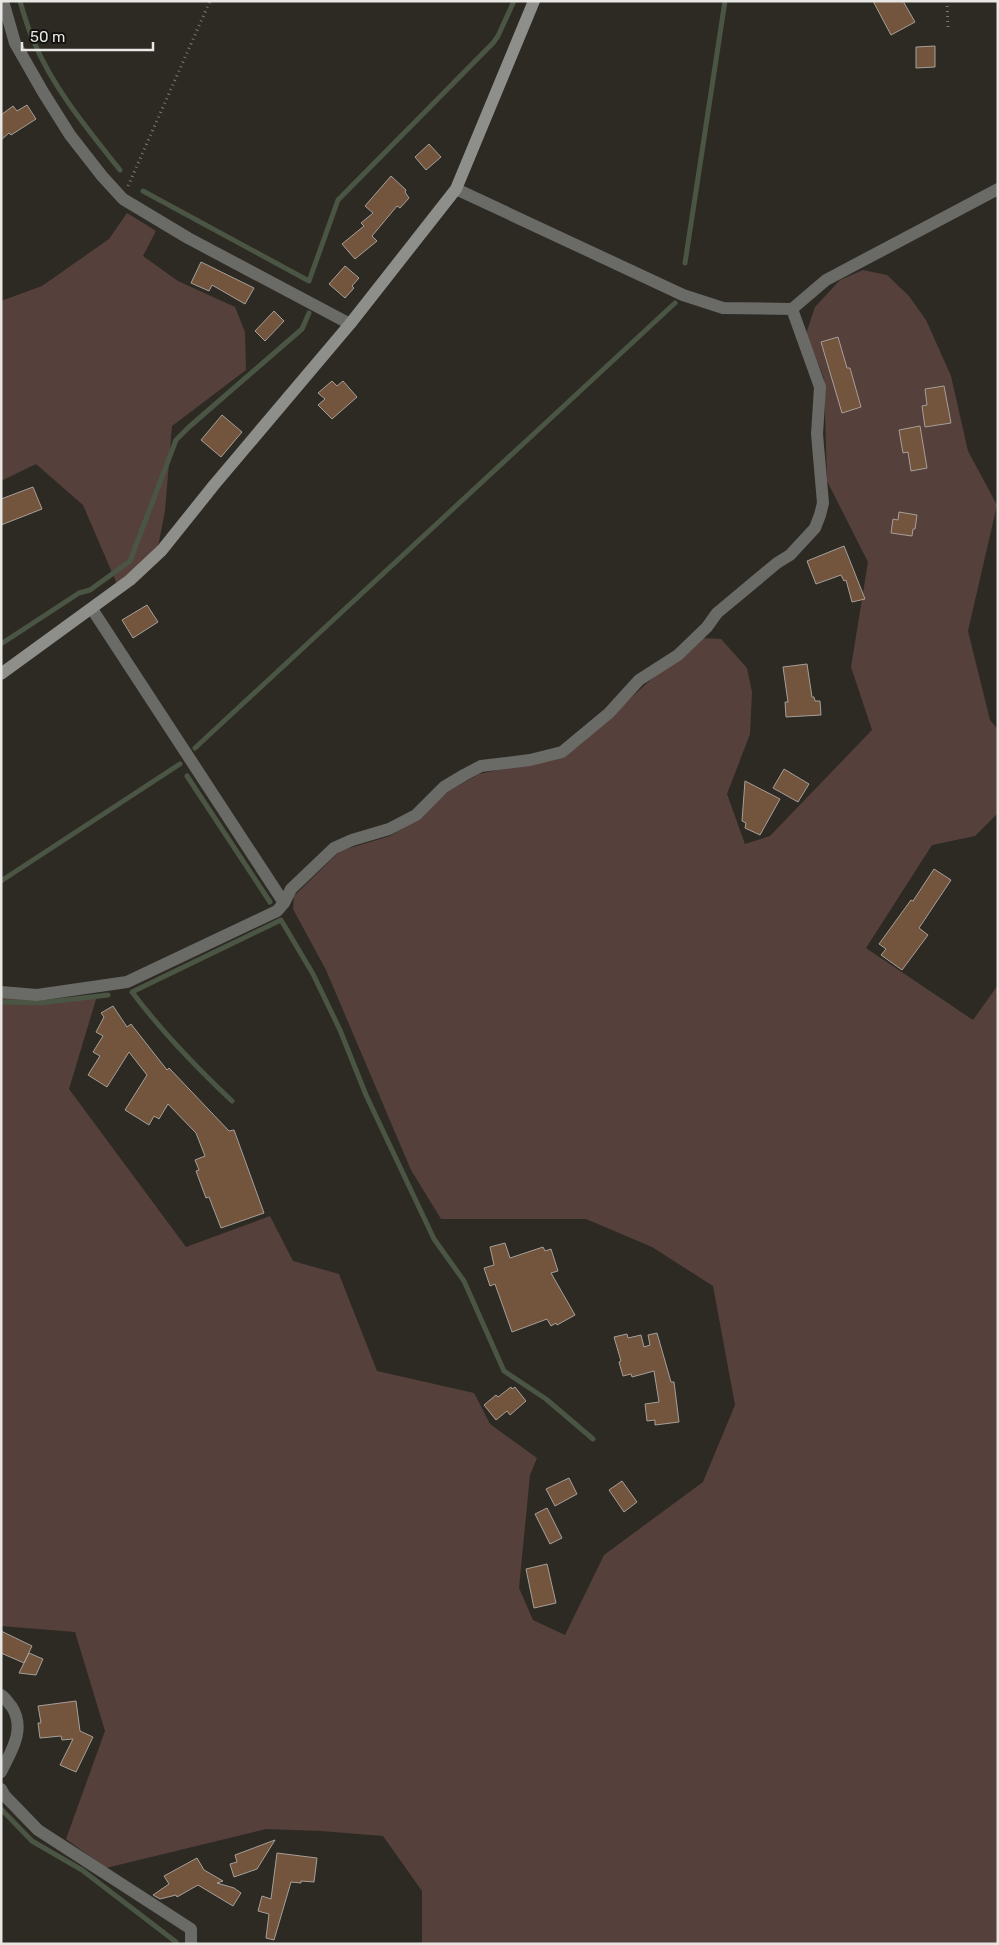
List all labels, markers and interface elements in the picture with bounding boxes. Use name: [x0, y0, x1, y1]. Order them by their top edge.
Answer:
scale bar: [22, 20, 154, 52]
text: 50 m: [30, 28, 65, 46]

